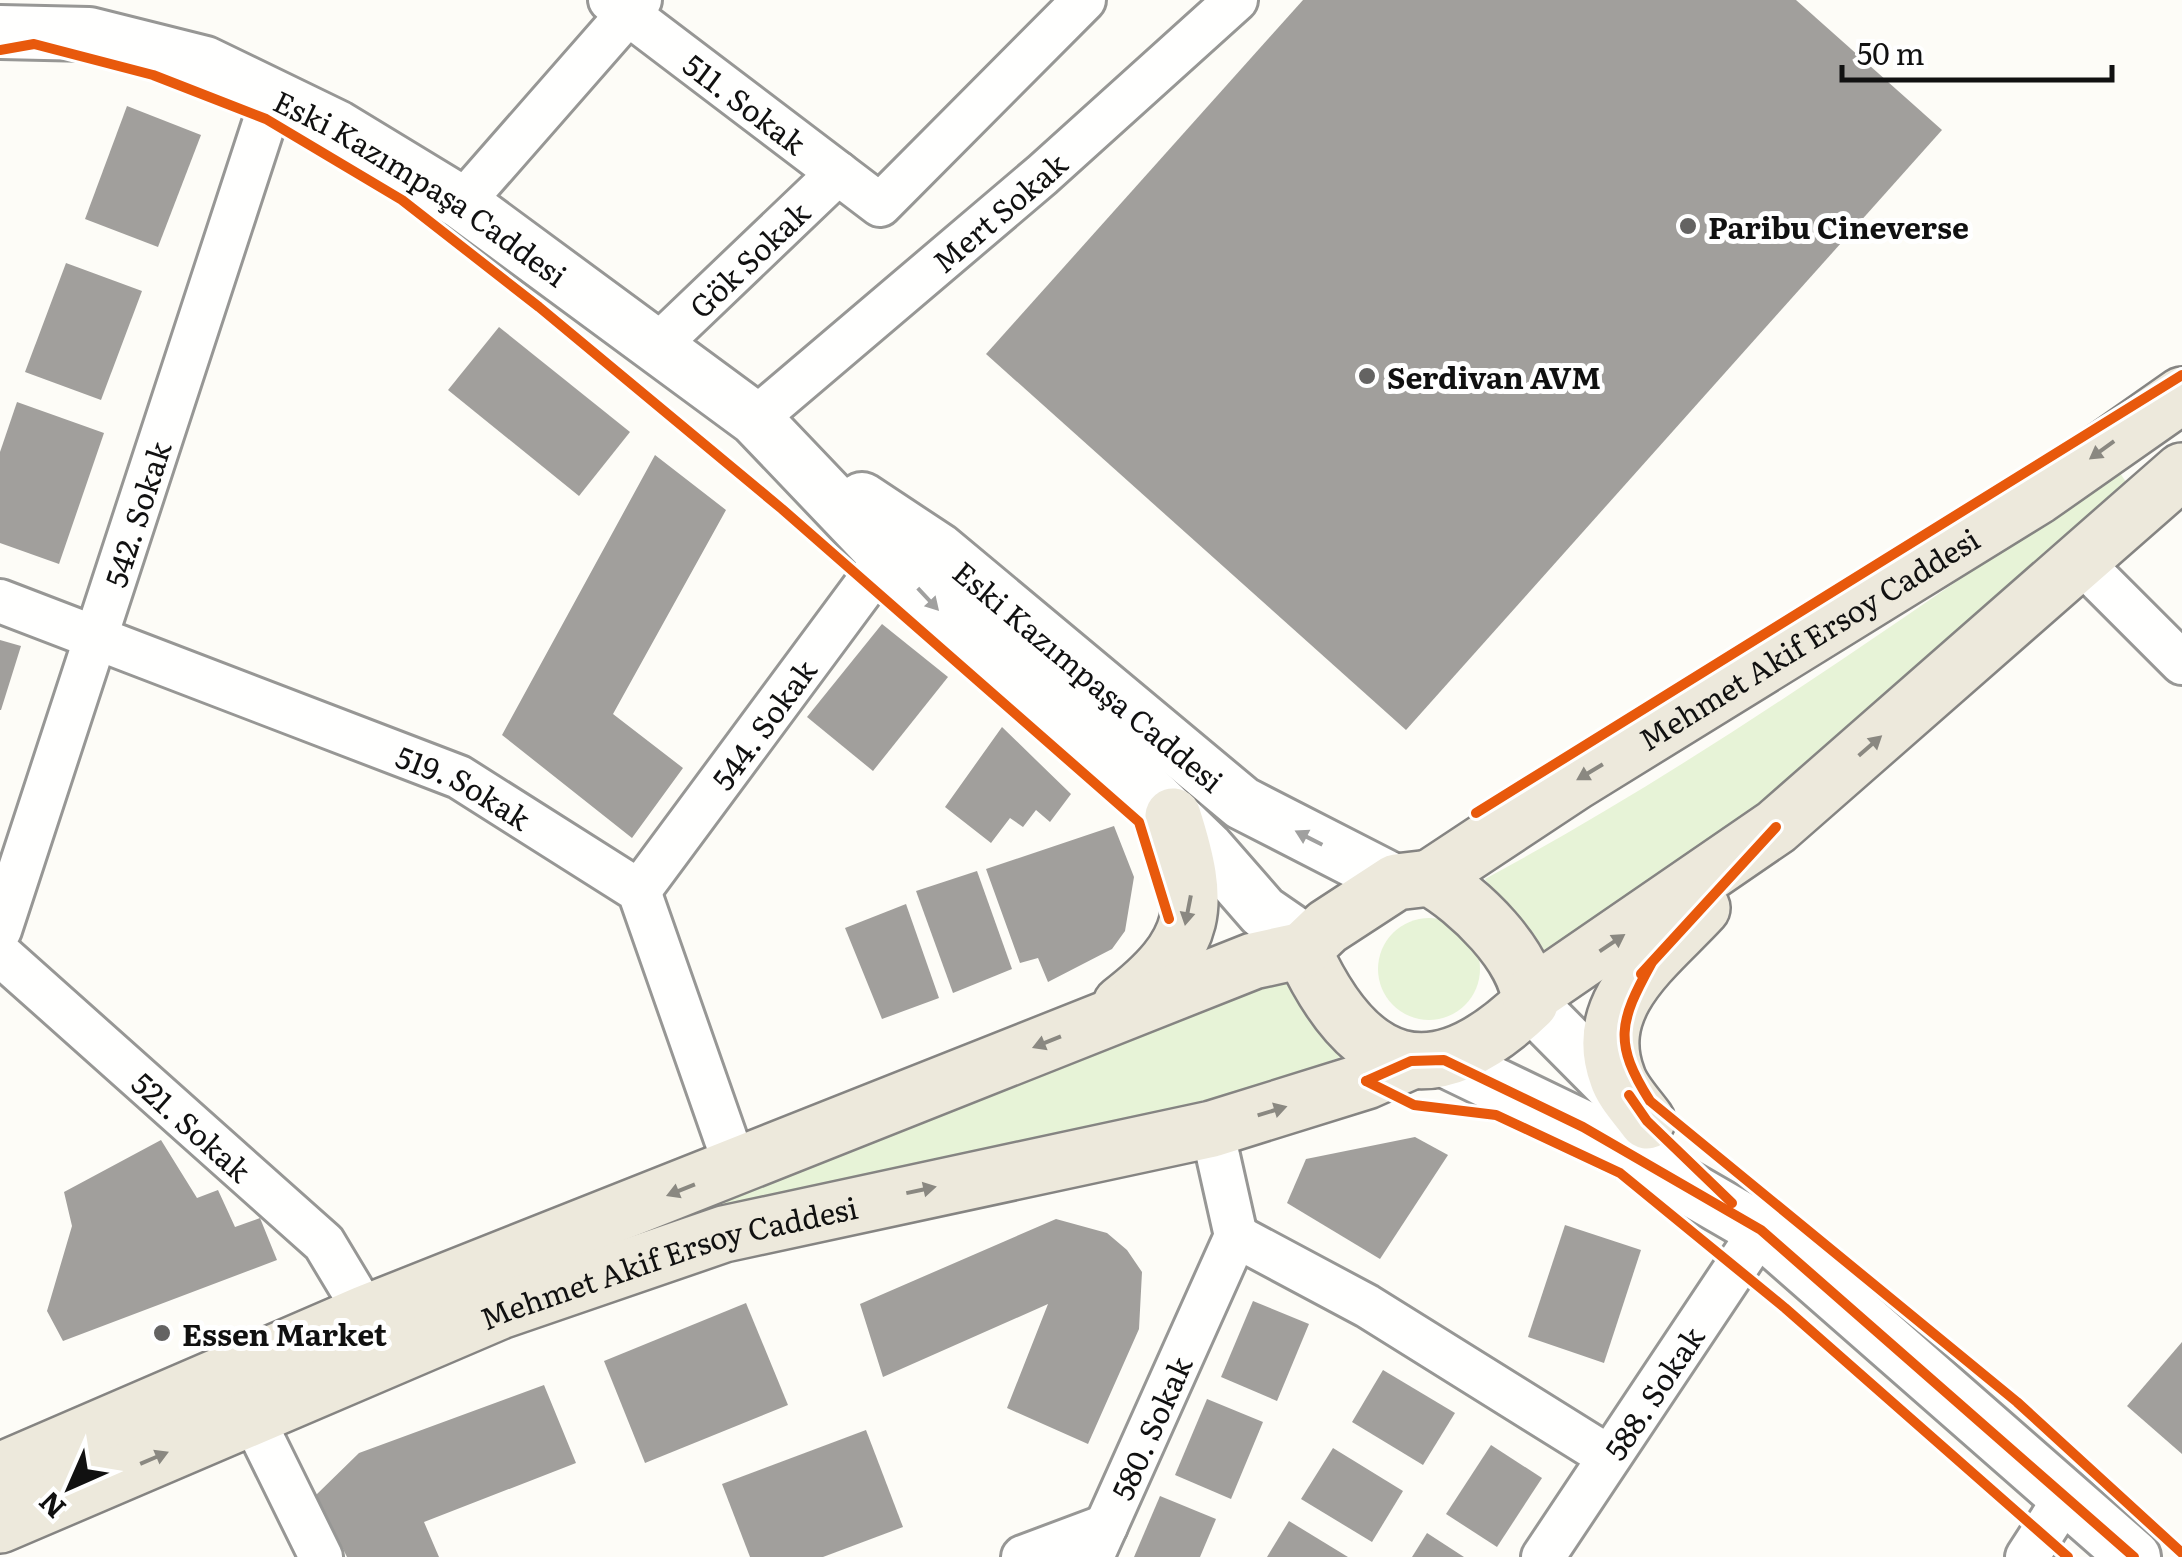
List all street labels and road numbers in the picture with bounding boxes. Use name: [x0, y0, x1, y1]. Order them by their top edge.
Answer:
street label: 511. Sokak: [675, 42, 816, 164]
street label: Eski Kazımpaşa Caddesi: [267, 78, 577, 296]
street label: Mert Sokak: [922, 141, 1076, 282]
street label: Gök Sokak: [678, 190, 819, 327]
street label: 542. Sokak: [92, 435, 181, 592]
street label: Mehmet Akif Ersoy Caddesi: [1629, 516, 1987, 760]
street label: Eski Kazımpaşa Caddesi: [944, 549, 1234, 801]
street label: 544. Sokak: [700, 649, 826, 798]
street label: 519. Sokak: [390, 733, 541, 840]
street label: 521. Sokak: [123, 1061, 262, 1191]
street label: Mehmet Akif Ersoy Caddesi: [473, 1184, 861, 1339]
street label: 588. Sokak: [1592, 1316, 1714, 1468]
street label: 580. Sokak: [1099, 1348, 1202, 1506]

